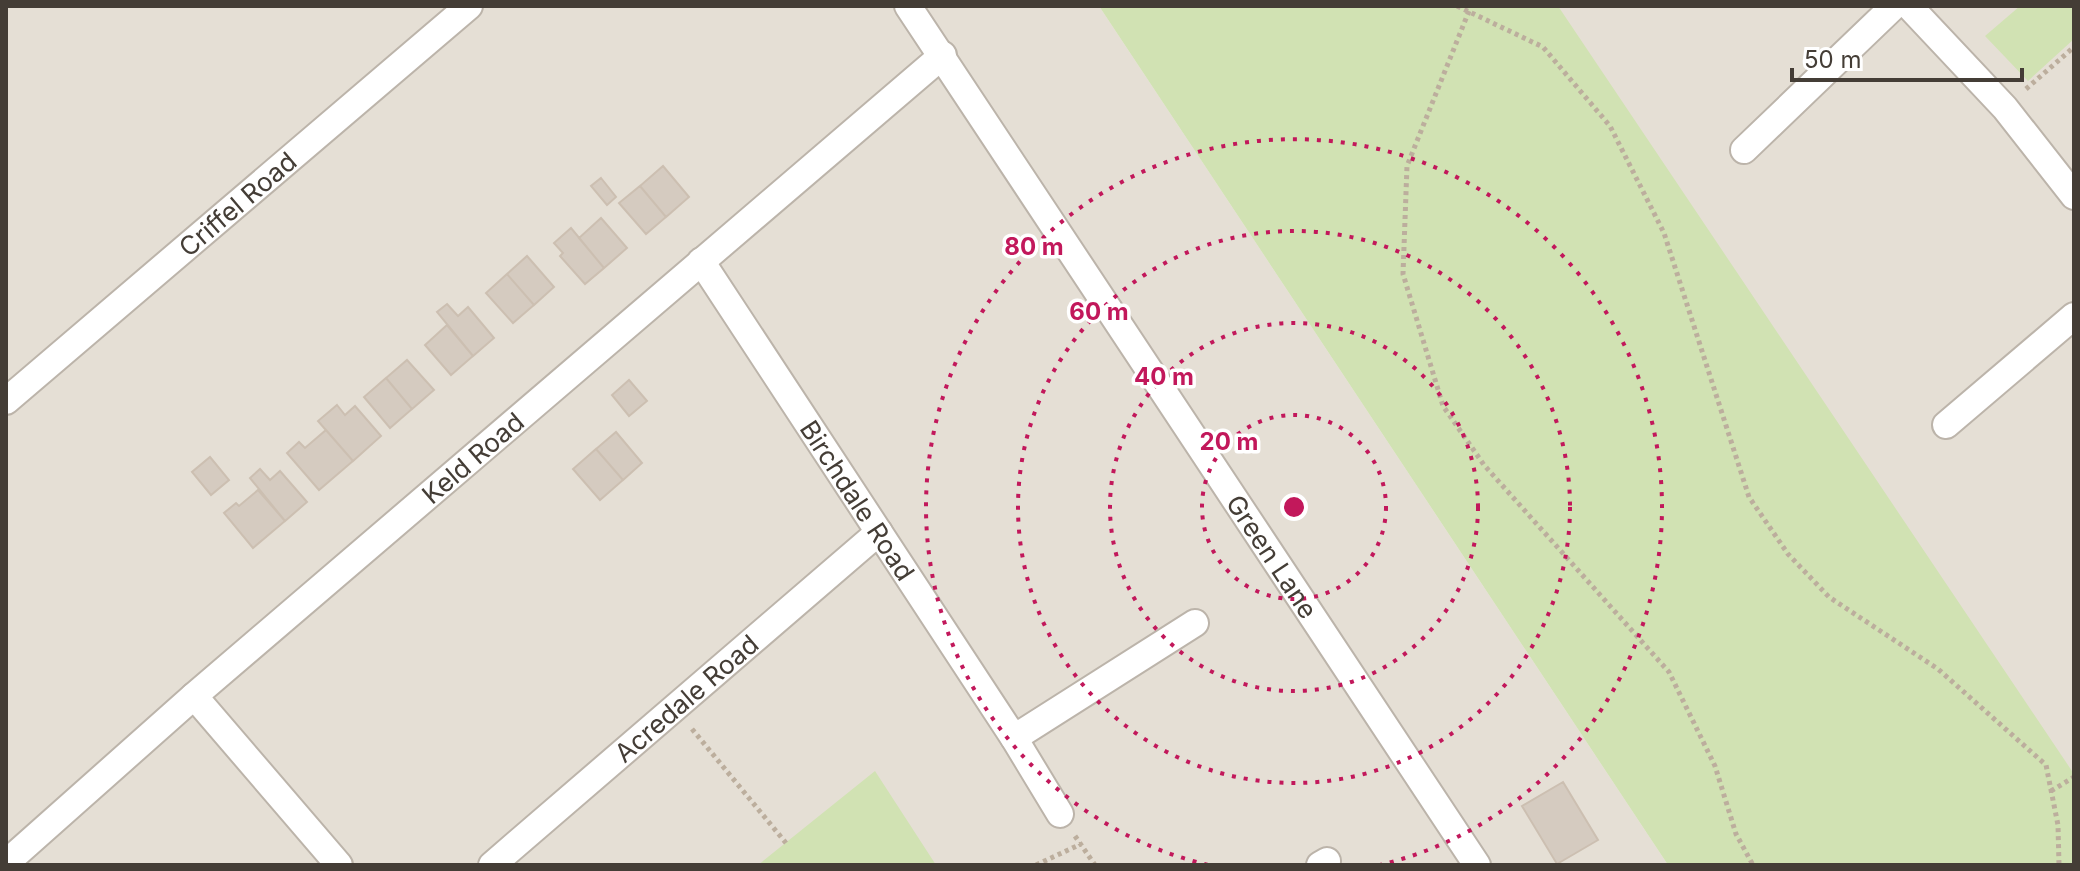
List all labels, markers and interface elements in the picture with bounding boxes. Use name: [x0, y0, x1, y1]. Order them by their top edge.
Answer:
scale bar: [1792, 32, 2022, 82]
text: 50 m: [1804, 45, 1862, 74]
street label: Criffel Road: [172, 145, 302, 262]
text: 80 m: [1004, 232, 1064, 261]
text: 60 m: [1069, 297, 1129, 326]
text: 40 m: [1134, 362, 1194, 391]
street label: Keld Road: [415, 406, 530, 510]
street label: Birchdale Road: [794, 414, 922, 586]
text: 20 m: [1200, 427, 1258, 456]
street label: Green Lane: [1220, 489, 1325, 624]
centre of rings: [1280, 493, 1308, 521]
street label: Acredale Road: [608, 628, 764, 768]

